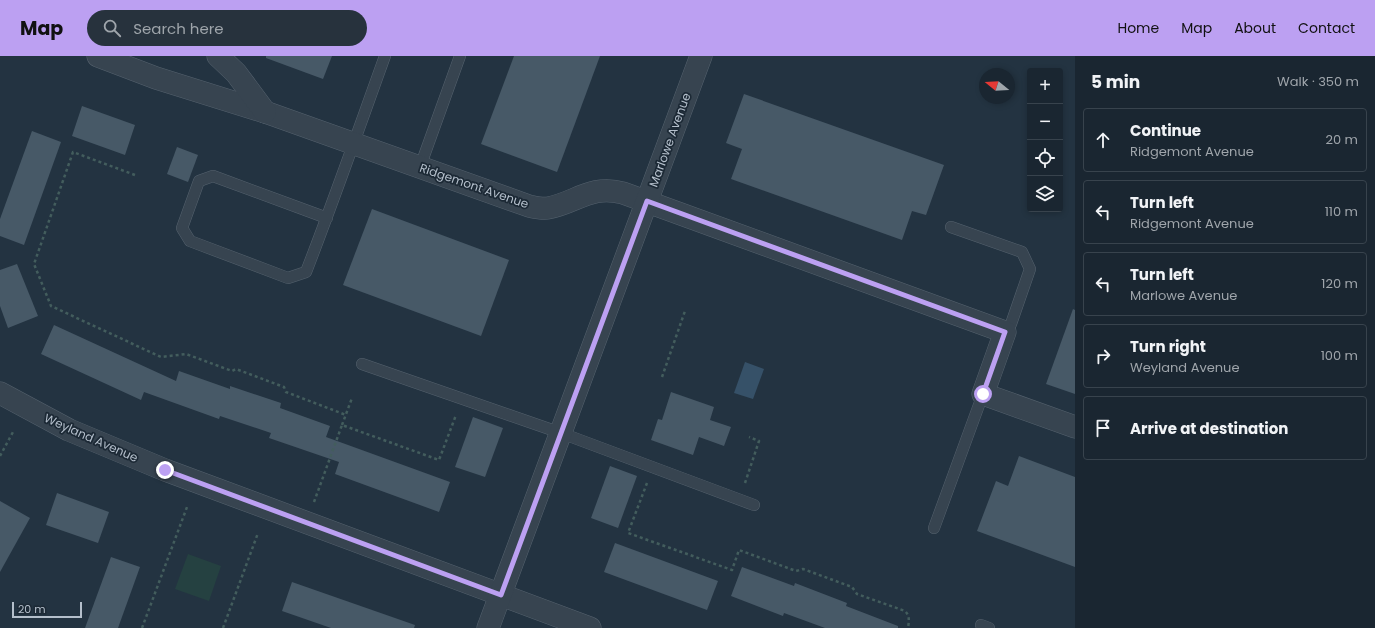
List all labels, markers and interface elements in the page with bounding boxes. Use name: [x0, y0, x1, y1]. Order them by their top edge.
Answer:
search box: [87, 10, 367, 46]
text: Map: [20, 15, 63, 42]
icon: search: [101, 17, 123, 39]
text: Search here: [133, 18, 224, 39]
text: Home: [1117, 18, 1159, 38]
text: Map: [1181, 18, 1212, 38]
text: About: [1234, 18, 1276, 38]
text: Contact: [1298, 18, 1355, 38]
north arrow: [979, 68, 1015, 104]
map controls: [1027, 68, 1063, 212]
button: +: [1027, 68, 1063, 104]
text: 5 min: [1091, 70, 1140, 94]
text: Walk · 350 m: [1277, 72, 1359, 91]
street label: Marlowe Avenue: [645, 90, 694, 189]
button: −: [1027, 104, 1063, 140]
text: Continue: [1130, 120, 1201, 141]
icon: ahead: [1092, 129, 1114, 151]
text: 20 m: [1325, 130, 1358, 149]
button: locate: [1027, 140, 1063, 176]
text: Ridgemont Avenue: [1130, 142, 1254, 161]
street label: Ridgemont Avenue: [417, 159, 531, 212]
button: layers: [1027, 176, 1063, 212]
text: Turn left: [1130, 192, 1194, 213]
icon: left: [1092, 201, 1114, 223]
text: 110 m: [1325, 202, 1358, 221]
text: Ridgemont Avenue: [1130, 214, 1254, 233]
text: Turn left: [1130, 264, 1194, 285]
icon: left: [1092, 273, 1114, 295]
text: 120 m: [1321, 274, 1358, 293]
text: Marlowe Avenue: [1130, 286, 1237, 305]
text: Turn right: [1130, 336, 1206, 357]
icon: right: [1092, 345, 1114, 367]
text: 100 m: [1321, 346, 1358, 365]
text: Weyland Avenue: [1130, 358, 1239, 377]
route start: [974, 385, 992, 403]
street label: Weyland Avenue: [42, 409, 141, 466]
icon: arrive: [1092, 417, 1114, 439]
text: Arrive at destination: [1130, 418, 1288, 439]
route end: [156, 461, 174, 479]
scale bar: [12, 600, 82, 619]
text: 20 m: [18, 601, 46, 617]

